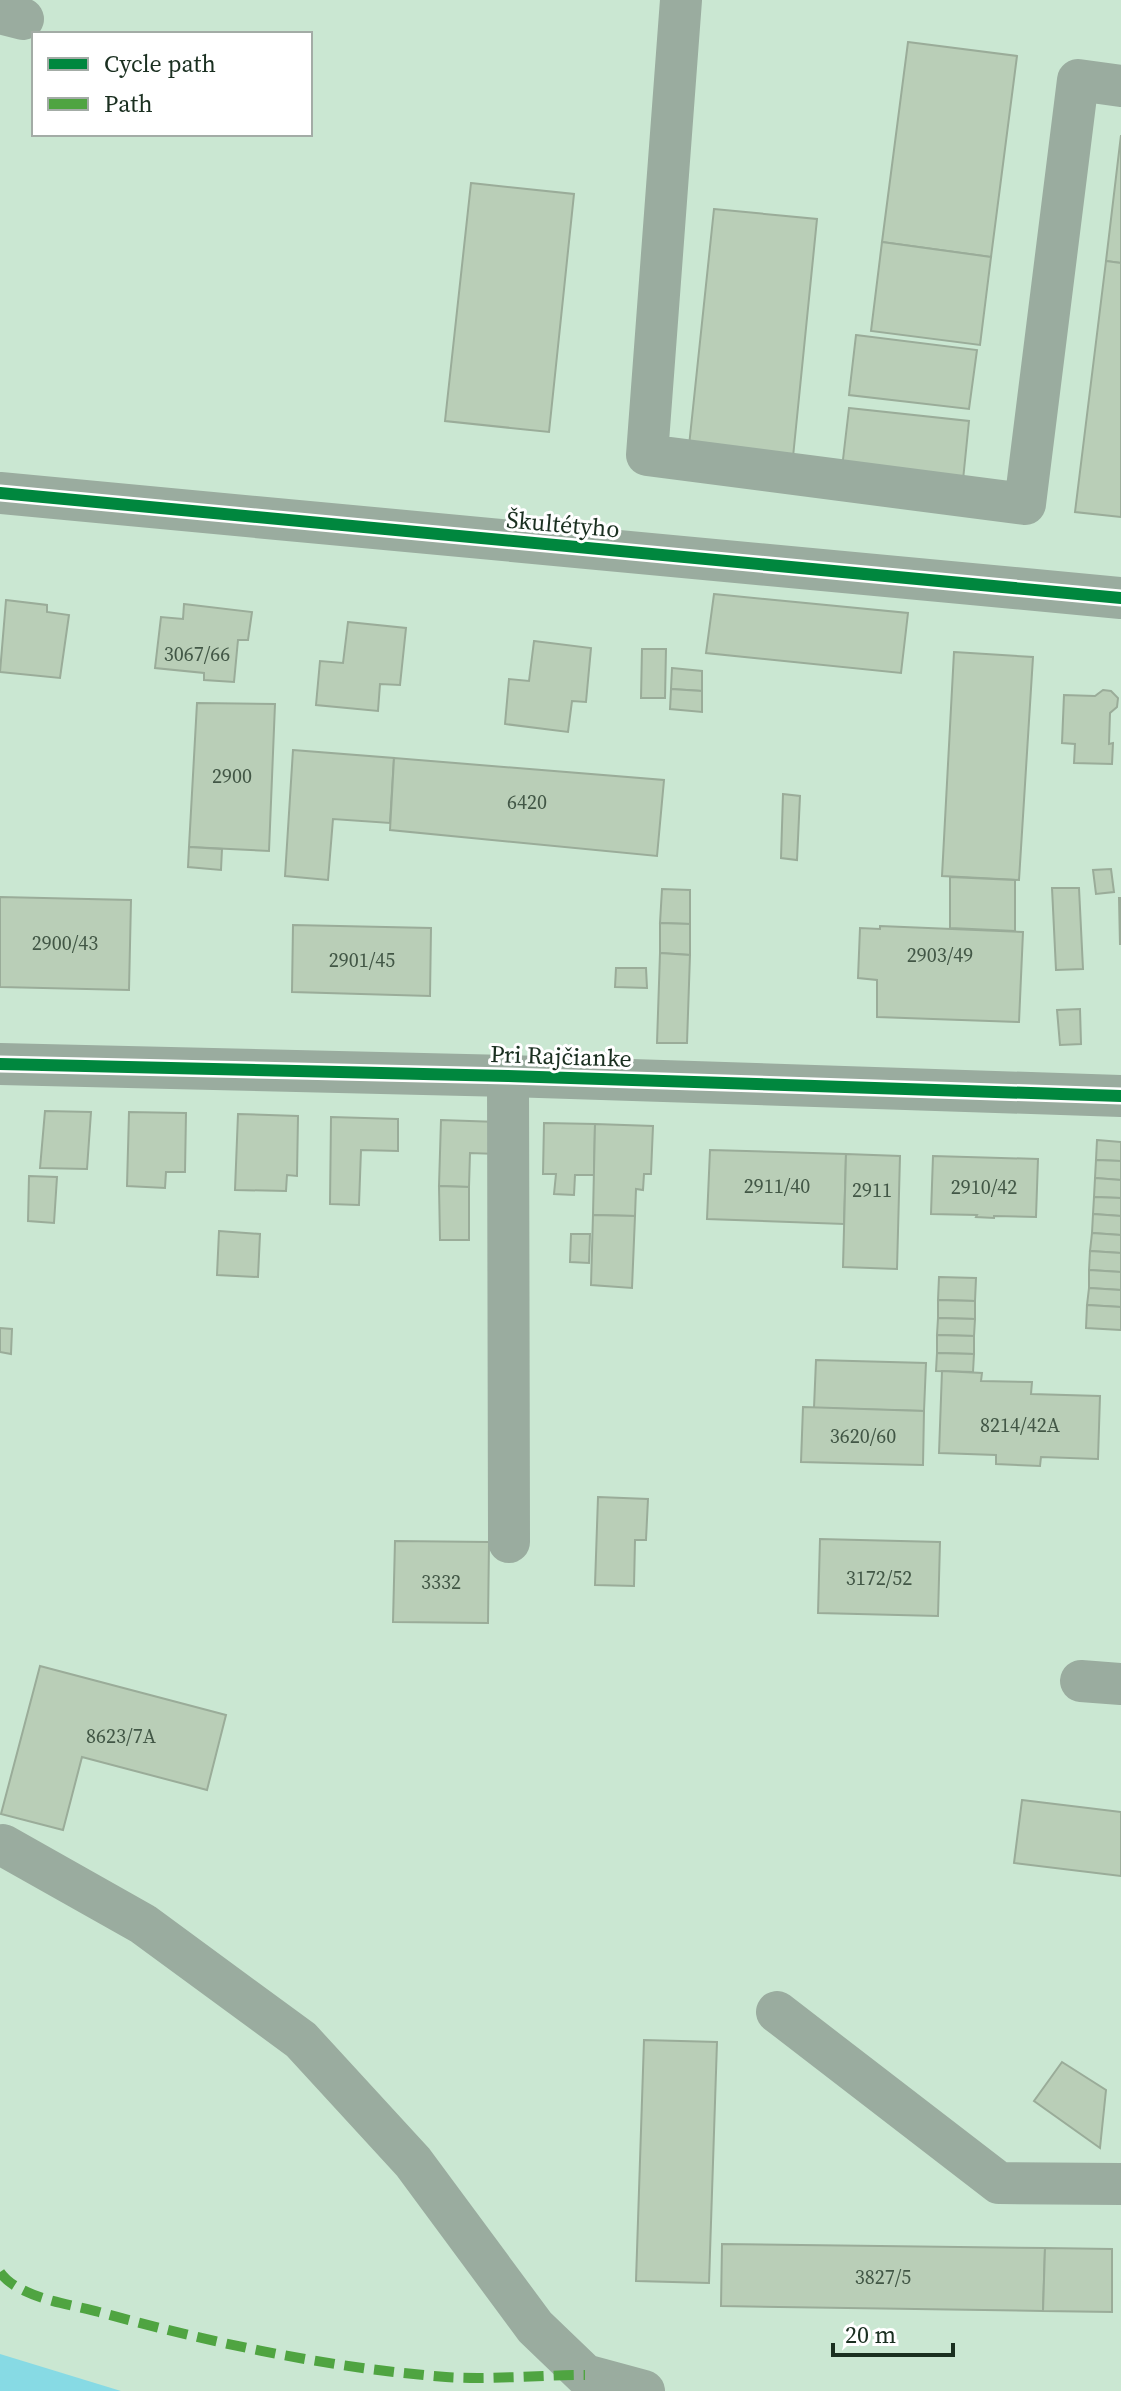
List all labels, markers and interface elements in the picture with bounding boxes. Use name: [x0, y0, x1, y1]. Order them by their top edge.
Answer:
legend: [32, 32, 312, 136]
text: Cycle path: [104, 47, 216, 80]
text: Path: [104, 87, 153, 120]
street label: Škultétyho: [505, 503, 621, 545]
house number: 3067/66: [164, 640, 230, 668]
house number: 2900: [212, 762, 252, 790]
house number: 6420: [507, 788, 547, 816]
house number: 2900/43: [32, 929, 98, 957]
house number: 2903/49: [907, 941, 973, 969]
house number: 2901/45: [329, 946, 395, 974]
street label: Pri Rajčianke: [490, 1037, 632, 1075]
house number: 2911/40: [744, 1172, 810, 1200]
house number: 2910/42: [951, 1173, 1017, 1201]
house number: 2911: [852, 1176, 892, 1204]
house number: 8214/42A: [980, 1411, 1061, 1439]
house number: 3620/60: [830, 1422, 896, 1450]
house number: 3172/52: [846, 1564, 912, 1592]
house number: 3332: [421, 1568, 461, 1596]
house number: 8623/7A: [86, 1722, 157, 1750]
house number: 3827/5: [855, 2263, 911, 2291]
scale bar: [833, 2307, 953, 2357]
text: 20 m: [845, 2318, 896, 2351]

